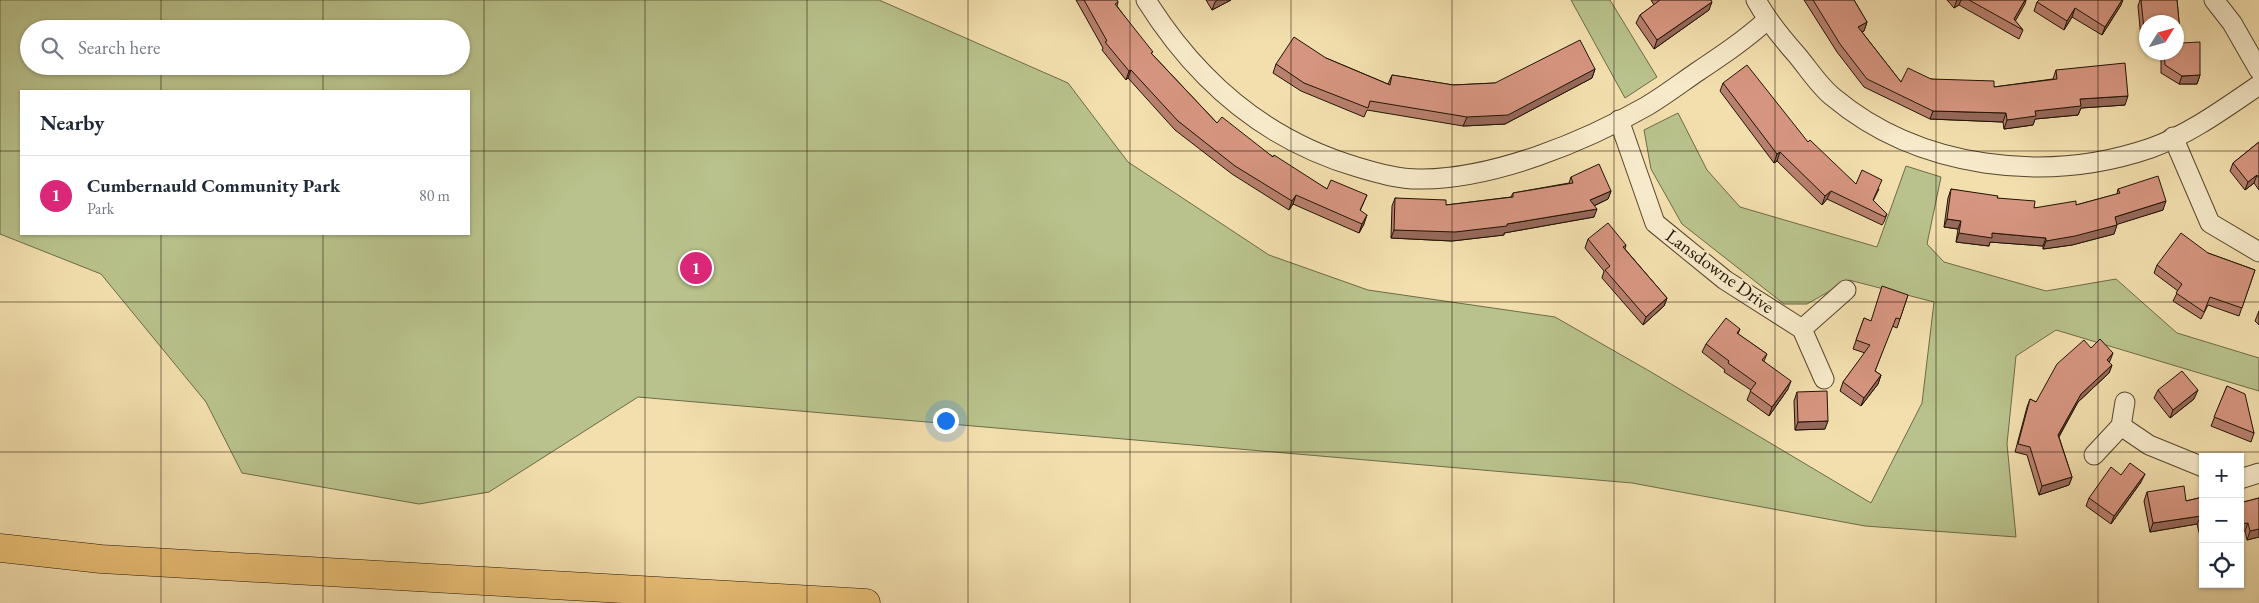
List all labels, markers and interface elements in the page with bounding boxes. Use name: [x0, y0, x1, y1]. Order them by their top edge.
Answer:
north arrow: [2139, 15, 2184, 60]
search box: [20, 20, 470, 75]
icon: search: [38, 34, 66, 62]
text: Search here: [78, 35, 160, 60]
text: Nearby: [40, 109, 104, 136]
text: Cumbernauld Community Park: [87, 173, 340, 198]
text: 1: [52, 185, 60, 206]
text: 80 m: [419, 185, 450, 206]
text: Park: [87, 198, 114, 219]
street label: Lansdowne Drive: [1661, 223, 1779, 319]
pin: 1: [680, 249, 712, 287]
your location: [933, 408, 959, 434]
map controls: [2199, 453, 2244, 588]
button: +: [2199, 453, 2244, 498]
button: −: [2199, 498, 2244, 543]
button: locate: [2199, 543, 2244, 588]

